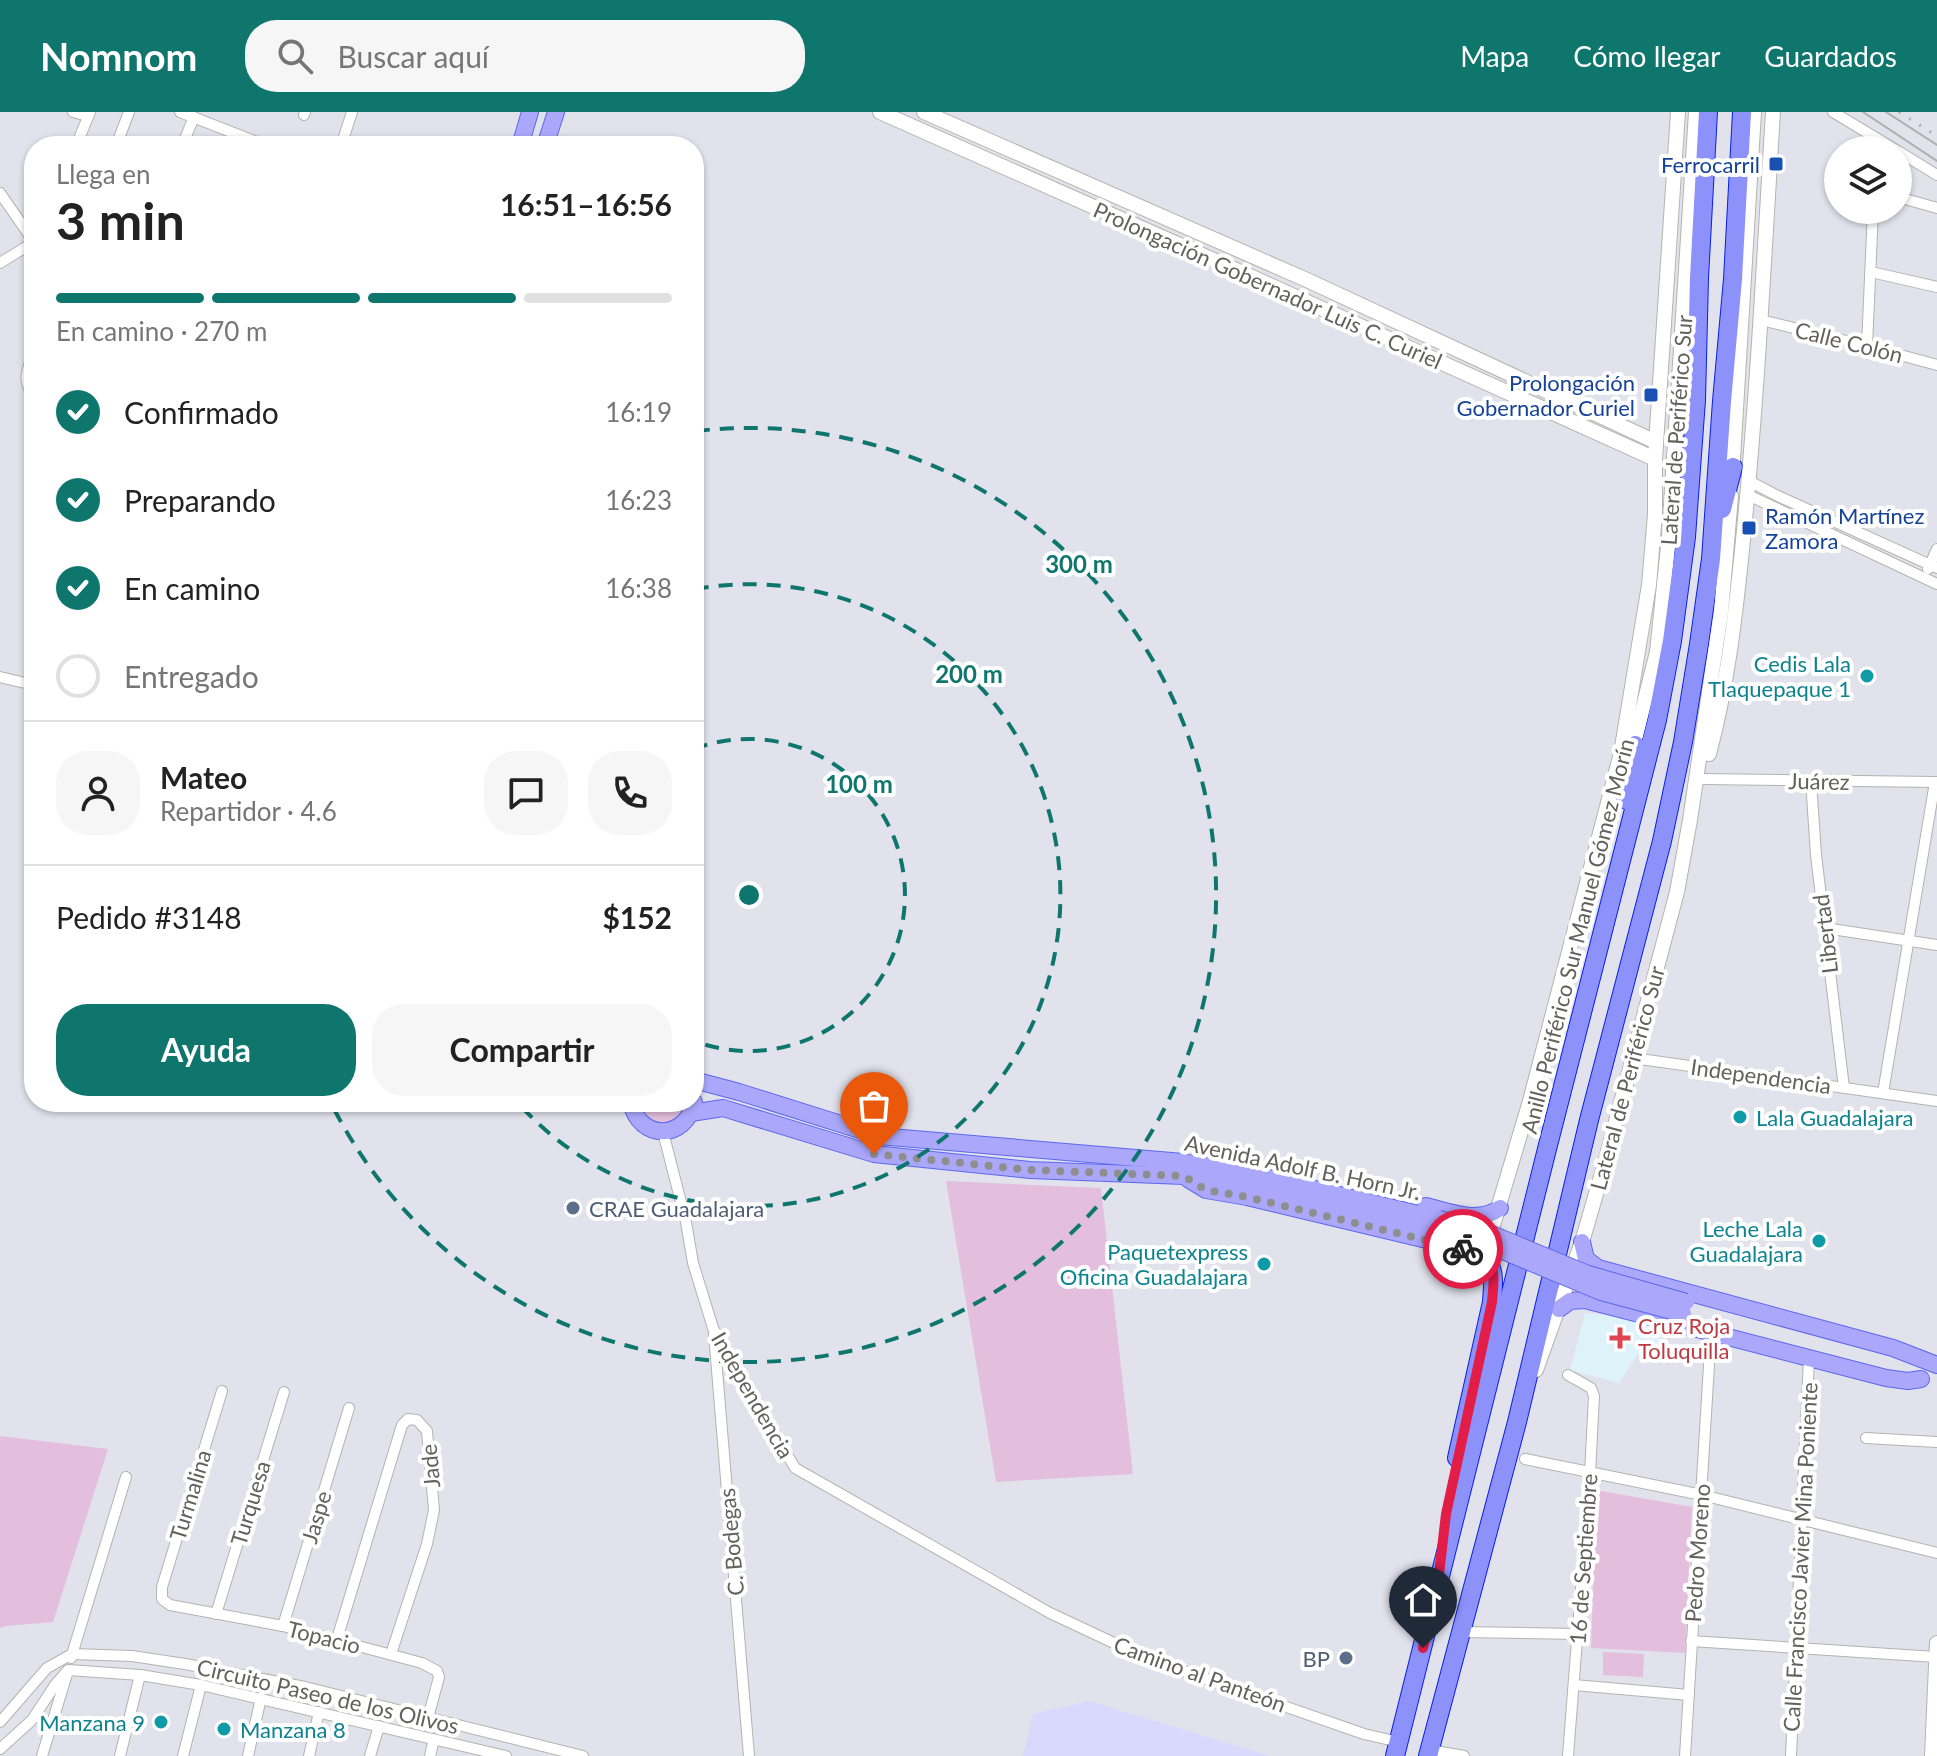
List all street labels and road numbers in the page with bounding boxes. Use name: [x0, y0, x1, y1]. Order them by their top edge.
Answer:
street label: Prolongación Gobernador Luis C. Curiel: [1089, 196, 1447, 374]
street label: Lateral de Periférico Sur: [1654, 314, 1698, 546]
street label: Calle Colón: [1792, 316, 1906, 368]
street label: Anillo Periférico Sur Manuel Gómez Morín: [1515, 736, 1639, 1136]
street label: Juárez: [1788, 767, 1850, 795]
street label: Libertad: [1807, 893, 1843, 975]
street label: Lateral de Periférico Sur: [1584, 963, 1670, 1193]
street label: Independencia: [1689, 1053, 1833, 1099]
street label: Avenida Adolf B. Horn Jr.: [1183, 1129, 1423, 1205]
street label: Independencia: [706, 1327, 800, 1463]
street label: Calle Francisco Javier Mina Poniente: [1777, 1381, 1823, 1733]
street label: Jade: [415, 1443, 445, 1489]
street label: Turmalina: [163, 1446, 217, 1544]
street label: Turquesa: [224, 1457, 276, 1549]
street label: 16 de Septiembre: [1564, 1473, 1602, 1645]
street label: Pedro Moreno: [1679, 1483, 1715, 1623]
street label: C. Bodegas: [713, 1487, 749, 1597]
street label: Jaspe: [295, 1488, 337, 1546]
street label: Topacio: [285, 1615, 363, 1659]
street label: Camino al Panteón: [1110, 1630, 1290, 1718]
street label: Circuito Paseo de los Olivos: [194, 1653, 462, 1739]

